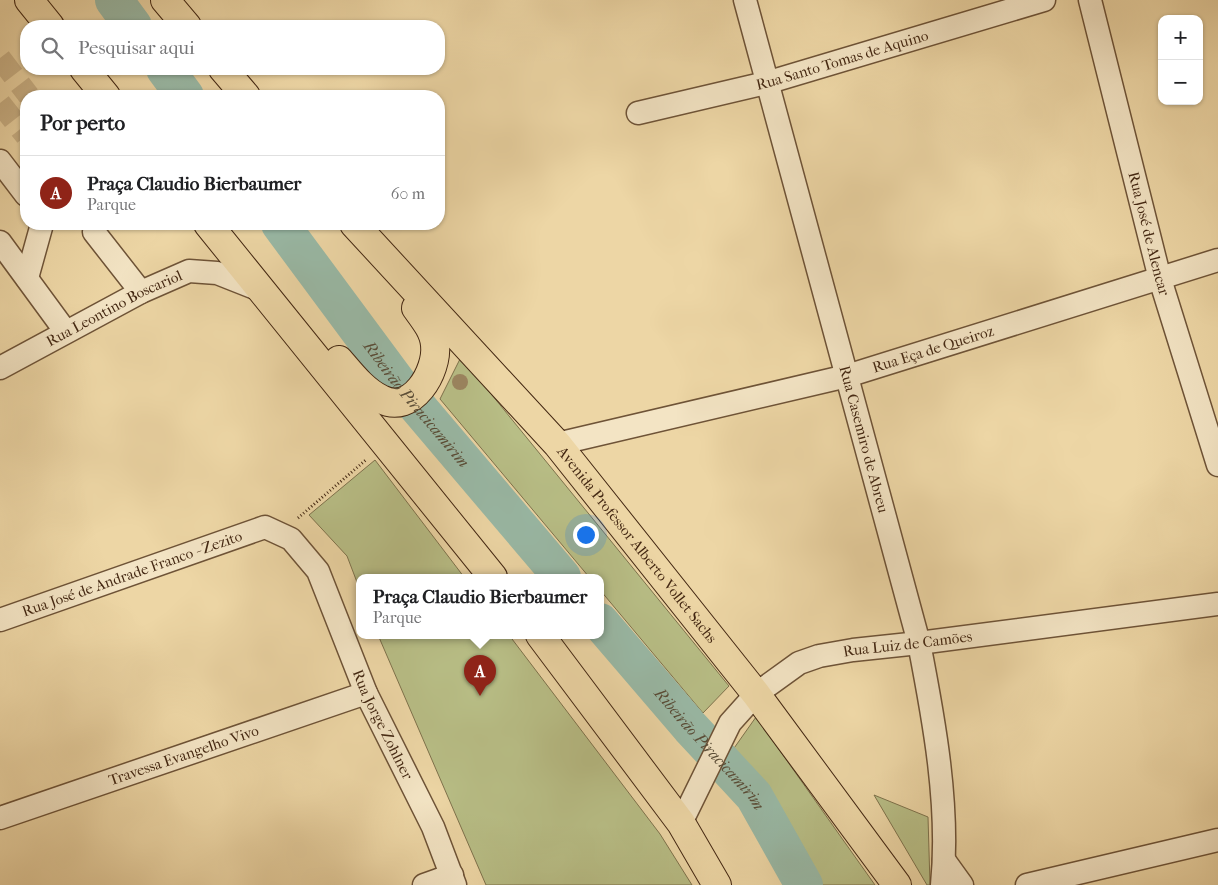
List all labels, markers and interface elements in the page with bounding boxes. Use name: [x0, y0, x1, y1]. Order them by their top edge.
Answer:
map controls: [1158, 15, 1203, 105]
button: +: [1158, 15, 1203, 60]
search box: [20, 20, 445, 75]
street label: Rua Santo Tomas de Aquino: [754, 26, 931, 94]
icon: search: [38, 34, 66, 62]
text: Pesquisar aqui: [78, 37, 195, 59]
button: −: [1158, 60, 1203, 105]
text: Por perto: [40, 111, 125, 135]
street label: Rua José de Alencar: [1124, 170, 1174, 298]
text: Praça Claudio Bierbaumer: [87, 173, 301, 195]
text: A: [51, 184, 61, 203]
text: 60 m: [391, 184, 425, 203]
text: Parque: [87, 195, 136, 214]
street label: Rua Leontino Boscariol: [43, 266, 185, 350]
street label: Rua Eça de Queiroz: [870, 322, 996, 377]
water label: Ribeirão Piracicamirim: [360, 336, 474, 471]
street label: Rua Casemiro de Abreu: [835, 364, 893, 515]
street label: Avenida Professor Alberto Vollet Sachs: [553, 442, 721, 647]
your location: [573, 522, 599, 548]
street label: Rua José de Andrade Franco - Zezito: [20, 527, 245, 621]
popup: [356, 574, 604, 639]
text: Praça Claudio Bierbaumer: [373, 586, 587, 608]
text: Parque: [373, 608, 422, 627]
street label: Rua Luiz de Camões: [842, 627, 974, 661]
pin: A: [464, 655, 496, 696]
street label: Rua Jorge Zohlner: [349, 667, 417, 783]
water label: Ribeirão Piracicamirim: [650, 683, 769, 813]
street label: Travessa Evangelho Vivo: [106, 721, 261, 789]

